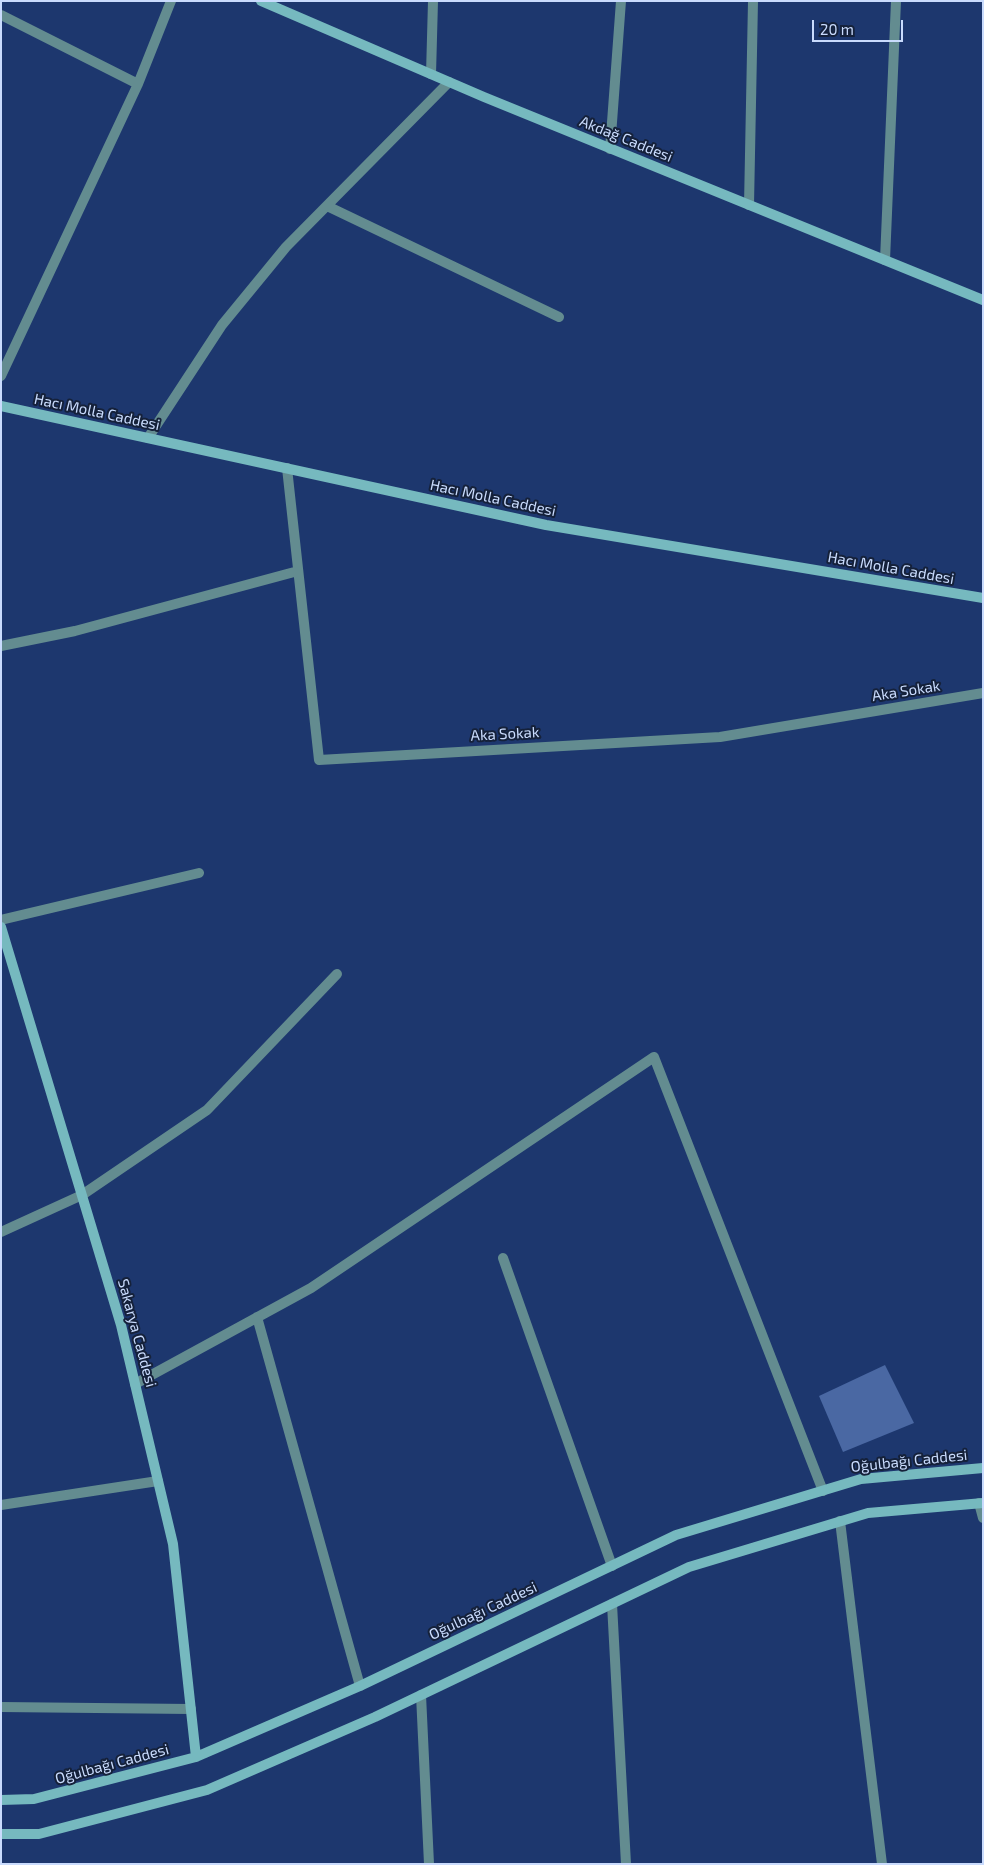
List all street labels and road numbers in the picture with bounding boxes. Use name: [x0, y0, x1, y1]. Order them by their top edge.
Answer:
street label: Akdağ Caddesi: [577, 112, 675, 166]
street label: Hacı Molla Caddesi: [32, 390, 162, 434]
street label: Hacı Molla Caddesi: [428, 476, 558, 520]
street label: Hacı Molla Caddesi: [826, 548, 956, 588]
street label: Aka Sokak: [871, 677, 941, 705]
street label: Aka Sokak: [470, 723, 540, 745]
street label: Sakarya Caddesi: [114, 1277, 160, 1389]
street label: Oğulbağı Caddesi: [850, 1446, 968, 1476]
street label: Oğulbağı Caddesi: [426, 1578, 540, 1644]
street label: Oğulbağı Caddesi: [53, 1740, 171, 1788]

